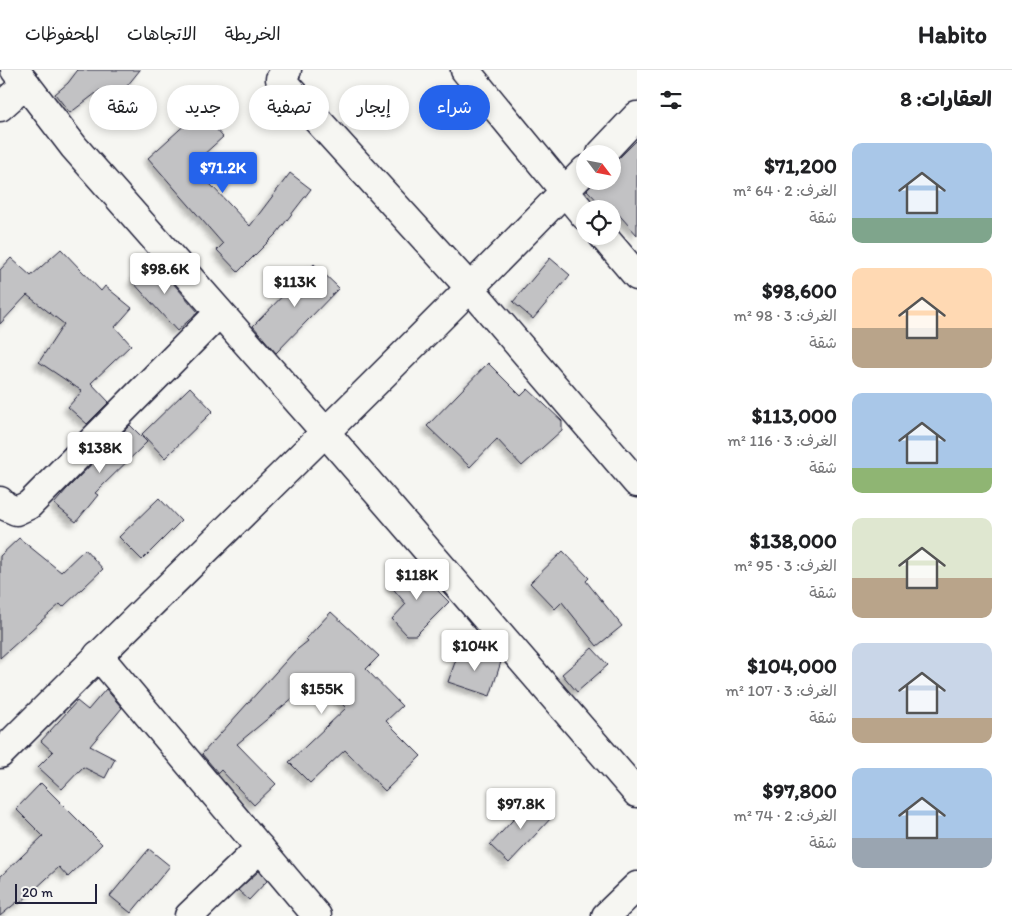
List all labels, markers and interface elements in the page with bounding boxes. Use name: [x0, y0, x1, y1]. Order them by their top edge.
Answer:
text: Habito: [918, 20, 987, 49]
text: المحفوظات: [25, 23, 99, 45]
text: الاتجاهات: [127, 23, 197, 45]
text: الخريطة: [225, 23, 281, 45]
chip: شقة: [89, 85, 157, 130]
chip: جديد: [167, 85, 239, 130]
chip: تصفية: [249, 85, 329, 130]
chip: إيجار: [339, 85, 409, 130]
chip: شراء: [419, 85, 490, 130]
icon: filters: [657, 86, 685, 114]
text: العقارات: 8: [900, 86, 992, 111]
north arrow: [576, 145, 621, 190]
map controls: [576, 145, 621, 245]
pin: $71.2K: [182, 152, 264, 194]
text: $71,200: [764, 153, 837, 178]
text: $71.2K: [200, 158, 246, 177]
icon: home: [892, 163, 952, 223]
text: الغرف: 2 · 64 m²: [733, 181, 837, 200]
button: locate: [576, 200, 621, 245]
text: شقة: [809, 208, 837, 227]
pin: $98.6K: [124, 252, 206, 295]
text: $98.6K: [141, 259, 189, 278]
pin: $113K: [260, 266, 330, 308]
text: $113K: [274, 272, 316, 291]
text: $98,600: [762, 278, 837, 303]
icon: home: [892, 288, 952, 348]
text: الغرف: 3 · 98 m²: [734, 306, 837, 325]
text: شقة: [809, 333, 837, 352]
text: $113,000: [752, 403, 837, 428]
icon: home: [892, 413, 952, 473]
text: الغرف: 3 · 116 m²: [727, 431, 837, 450]
pin: $138K: [65, 432, 135, 474]
text: $138K: [78, 438, 122, 457]
text: شقة: [809, 458, 837, 477]
text: $138,000: [750, 528, 837, 553]
icon: home: [892, 538, 952, 598]
text: الغرف: 3 · 95 m²: [734, 556, 837, 575]
pin: $118K: [382, 558, 452, 601]
text: $118K: [396, 565, 438, 584]
text: شقة: [809, 583, 837, 602]
pin: $104K: [440, 630, 510, 672]
text: $104K: [452, 636, 498, 655]
text: $104,000: [747, 653, 837, 678]
icon: home: [892, 663, 952, 723]
pin: $155K: [287, 672, 357, 715]
text: $155K: [301, 679, 343, 698]
text: الغرف: 3 · 107 m²: [726, 681, 837, 700]
text: شقة: [809, 708, 837, 727]
text: $97,800: [763, 778, 837, 803]
pin: $97.8K: [480, 788, 562, 830]
icon: home: [892, 788, 952, 848]
text: $97.8K: [497, 794, 545, 813]
text: الغرف: 2 · 74 m²: [733, 806, 837, 825]
text: شقة: [809, 833, 837, 852]
scale bar: [15, 881, 98, 904]
text: 20 m: [22, 884, 53, 901]

